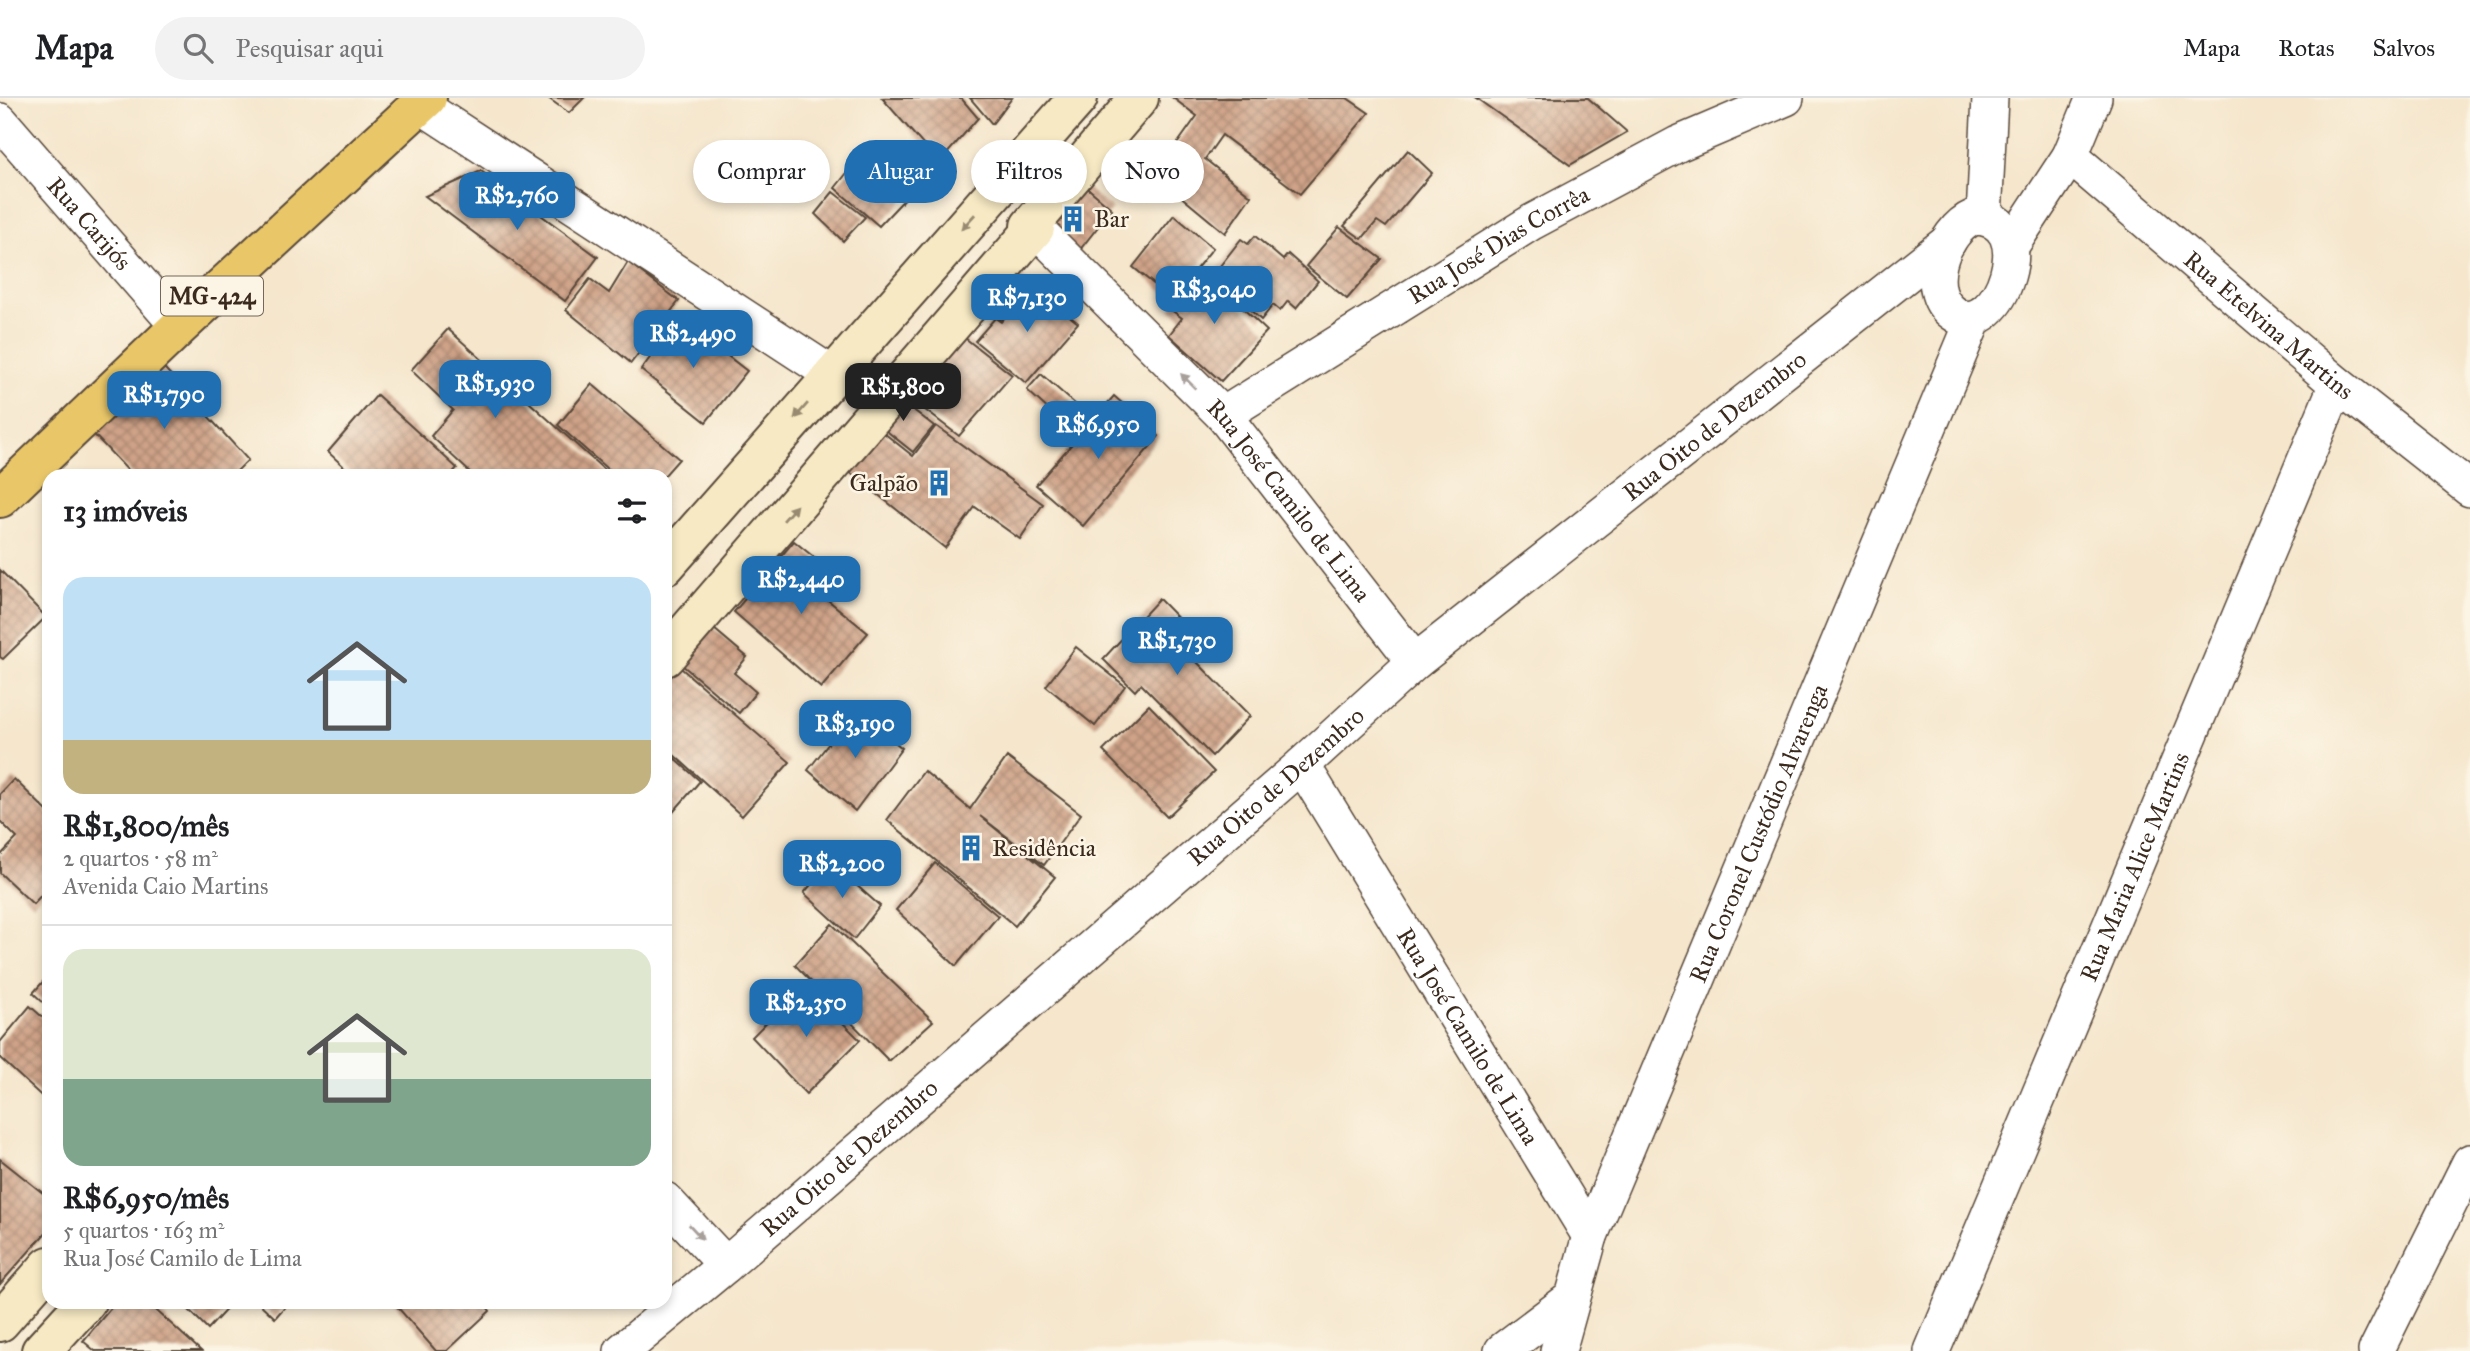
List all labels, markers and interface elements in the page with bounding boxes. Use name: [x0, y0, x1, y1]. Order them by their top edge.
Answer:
search box: [155, 17, 645, 80]
text: Mapa: [35, 28, 113, 68]
icon: search: [179, 29, 217, 67]
text: Pesquisar aqui: [235, 32, 384, 64]
text: Mapa: [2183, 33, 2240, 63]
text: Rotas: [2278, 33, 2334, 63]
text: Salvos: [2372, 33, 2435, 63]
chip: Comprar: [693, 140, 830, 203]
chip: Alugar: [844, 140, 957, 203]
chip: Filtros: [971, 140, 1087, 203]
chip: Novo: [1101, 140, 1204, 203]
street label: Rua Carijós: [41, 171, 138, 276]
pin: R$2,760: [452, 172, 582, 232]
street label: Rua José Dias Corrêa: [1402, 179, 1595, 311]
text: R$2,760: [475, 181, 559, 209]
building icon: Bar: [1058, 204, 1088, 234]
place label: Bar: [1094, 204, 1129, 234]
one-way arrow: [961, 214, 976, 231]
street label: Rua Etelvina Martins: [2177, 245, 2360, 406]
pin: R$3,040: [1149, 266, 1279, 326]
pin: R$7,130: [962, 274, 1092, 334]
text: R$3,040: [1172, 275, 1256, 303]
road number: MG-424: [161, 276, 263, 316]
text: R$7,130: [987, 283, 1067, 311]
pin: R$2,490: [628, 310, 758, 370]
text: R$2,490: [650, 319, 736, 347]
street label: Rua Oito de Dezembro: [1617, 344, 1812, 508]
pin: R$1,930: [430, 360, 560, 420]
pin: R$1,800: [838, 364, 968, 423]
text: R$1,930: [455, 369, 535, 397]
pin: R$1,790: [99, 372, 229, 431]
text: R$1,800: [861, 372, 945, 400]
one-way arrow: [1179, 372, 1196, 389]
text: R$1,790: [123, 380, 205, 408]
street label: Rua José Camilo de Lima: [1201, 393, 1378, 608]
one-way arrow: [793, 402, 809, 420]
pin: R$6,950: [1033, 402, 1163, 461]
text: R$6,950: [1056, 410, 1140, 438]
place label: Galpão: [849, 468, 918, 498]
building icon: Galpão: [924, 468, 954, 498]
icon: filters: [613, 492, 651, 530]
text: 13 imóveis: [63, 493, 187, 529]
one-way arrow: [782, 504, 797, 521]
pin: R$2,440: [736, 556, 866, 616]
text: R$2,440: [757, 565, 845, 593]
pin: R$1,730: [1112, 618, 1242, 677]
icon: home: [294, 623, 420, 749]
text: R$1,730: [1138, 626, 1216, 654]
street label: Rua Coronel Custódio Alvarenga: [1683, 679, 1835, 987]
pin: R$3,190: [790, 700, 920, 760]
street label: Rua Oito de Dezembro: [1182, 701, 1371, 872]
text: R$3,190: [815, 709, 895, 737]
street label: Rua Maria Alice Martins: [2073, 748, 2196, 986]
text: R$1,800/mês: [63, 808, 229, 844]
building icon: Residência: [956, 833, 986, 863]
place label: Residência: [992, 833, 1097, 863]
pin: R$2,200: [777, 840, 907, 900]
text: 2 quartos · 58 m²: [63, 844, 218, 872]
text: R$2,200: [799, 849, 885, 877]
text: Avenida Caio Martins: [63, 872, 268, 900]
street label: Rua José Camilo de Lima: [1390, 922, 1546, 1151]
pin: R$2,350: [741, 979, 871, 1039]
text: R$2,350: [765, 988, 847, 1016]
icon: home: [294, 995, 420, 1121]
street label: Rua Oito de Dezembro: [754, 1073, 944, 1243]
text: R$6,950/mês: [63, 1180, 229, 1216]
text: 5 quartos · 163 m²: [63, 1216, 224, 1244]
one-way arrow: [687, 1224, 704, 1241]
text: Rua José Camilo de Lima: [63, 1244, 302, 1272]

